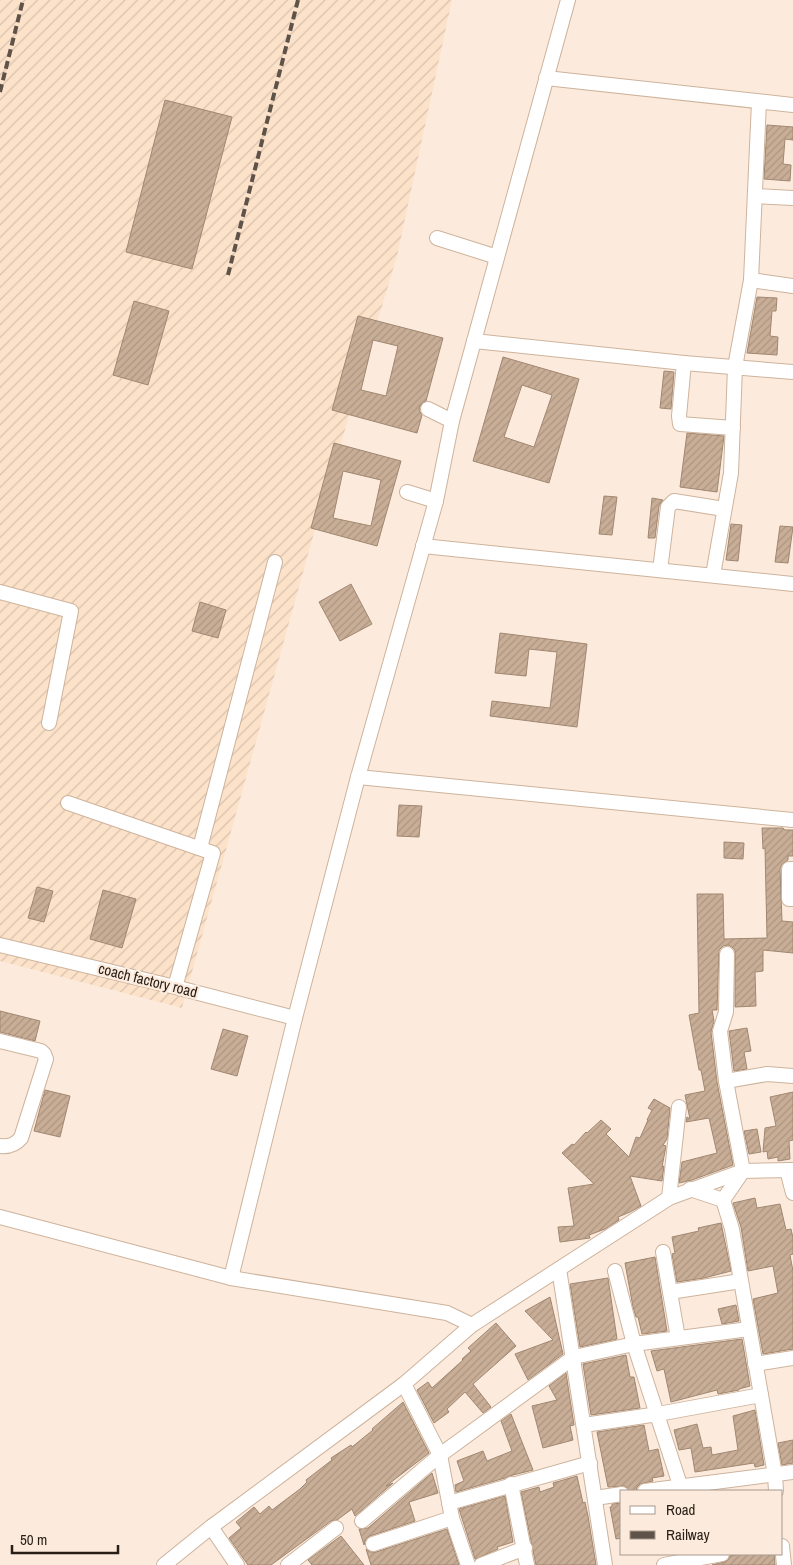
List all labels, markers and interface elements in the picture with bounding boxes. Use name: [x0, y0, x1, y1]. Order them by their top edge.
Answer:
street label: coach factory road: [96, 958, 200, 1002]
legend: [620, 1490, 783, 1555]
text: Road: [666, 1499, 695, 1520]
scale bar: [12, 1522, 119, 1554]
text: Railway: [666, 1524, 711, 1545]
text: 50 m: [20, 1529, 47, 1550]

